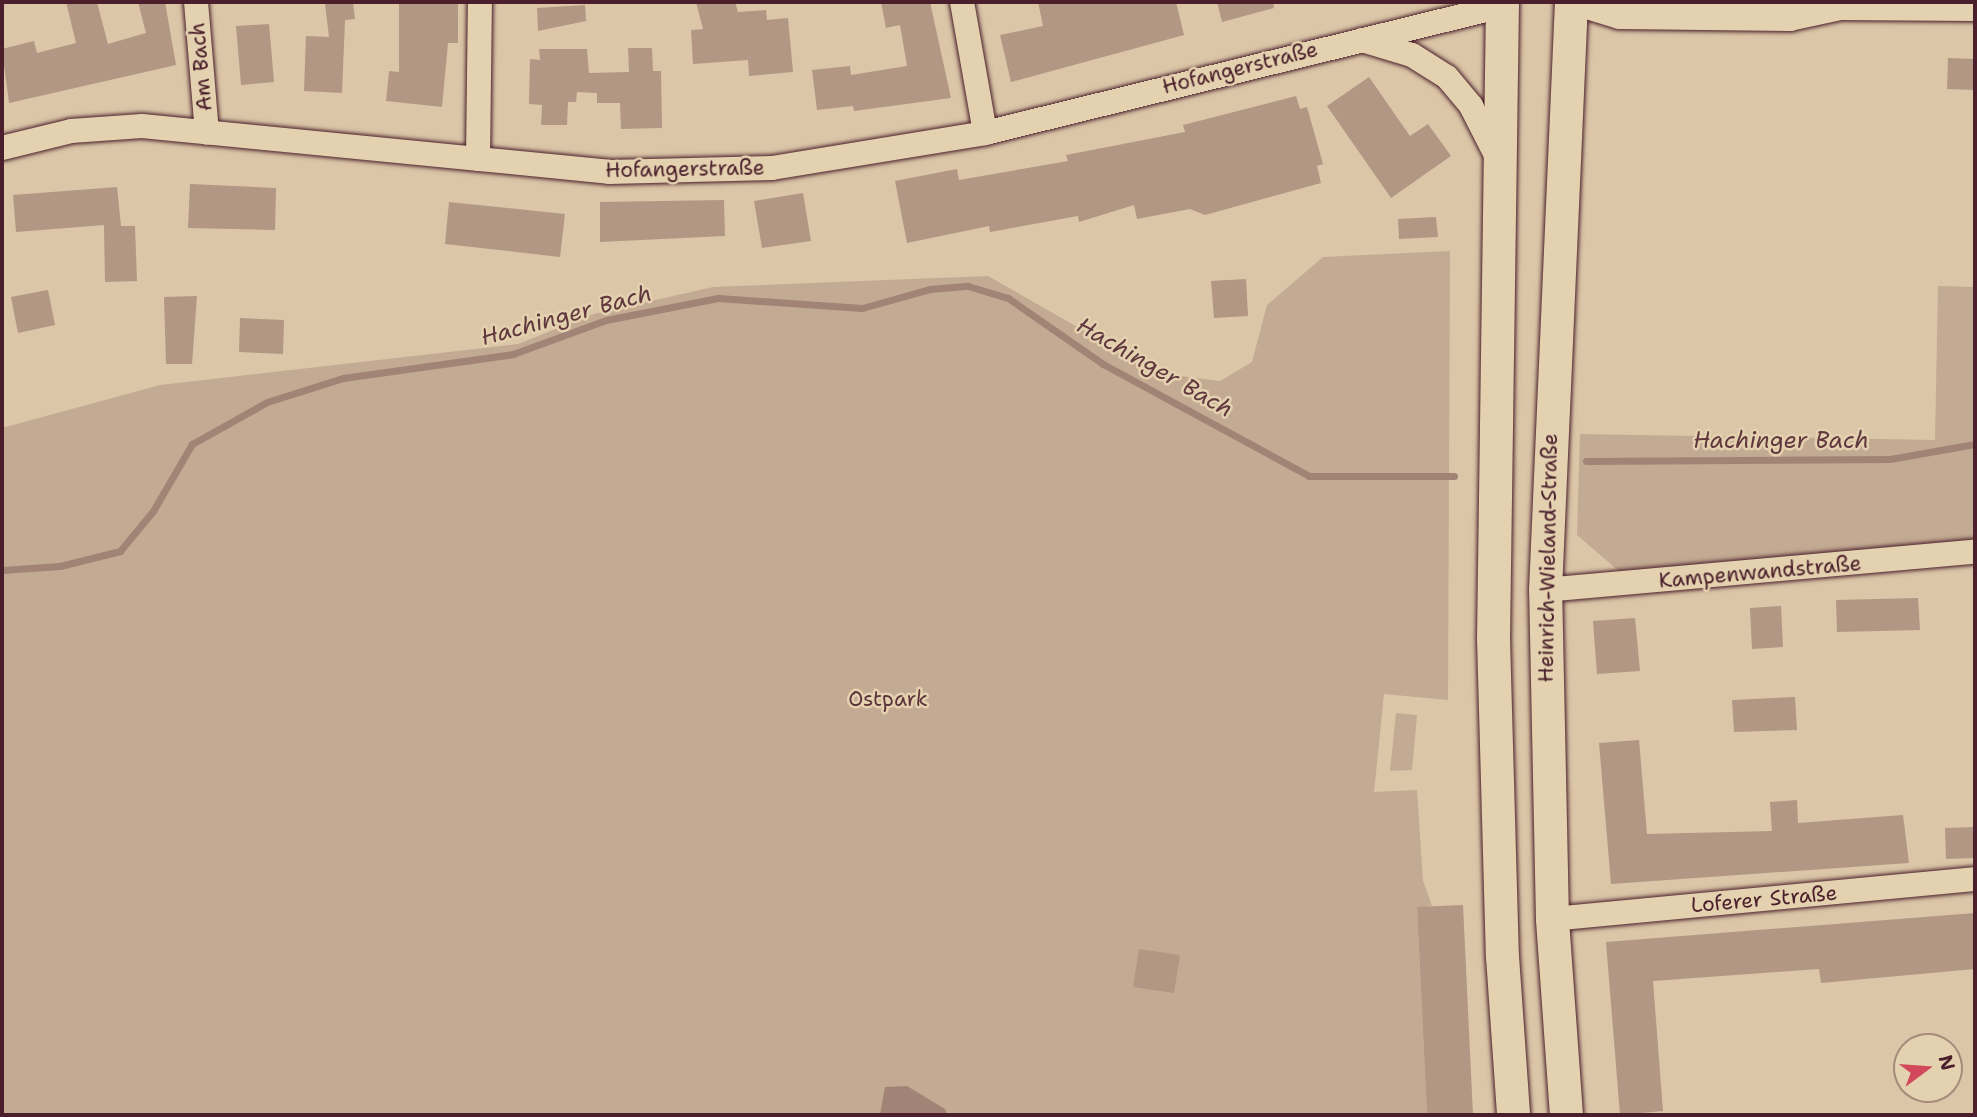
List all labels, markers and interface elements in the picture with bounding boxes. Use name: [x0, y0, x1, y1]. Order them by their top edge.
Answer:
street label: Am Bach: [185, 22, 217, 112]
street label: Hofangerstraße: [1160, 36, 1320, 100]
street label: Hofangerstraße: [605, 155, 765, 183]
water label: Hachinger Bach: [478, 279, 654, 351]
water label: Hachinger Bach: [1072, 311, 1238, 423]
water label: Hachinger Bach: [1693, 426, 1869, 454]
street label: Heinrich-Wieland-Straße: [1533, 433, 1563, 683]
street label: Kampenwandstraße: [1658, 551, 1862, 593]
park label: Ostpark: [848, 686, 928, 712]
street label: Loferer Straße: [1690, 880, 1838, 918]
north arrow: [1893, 1033, 1963, 1103]
text: N: [1933, 1052, 1961, 1073]

